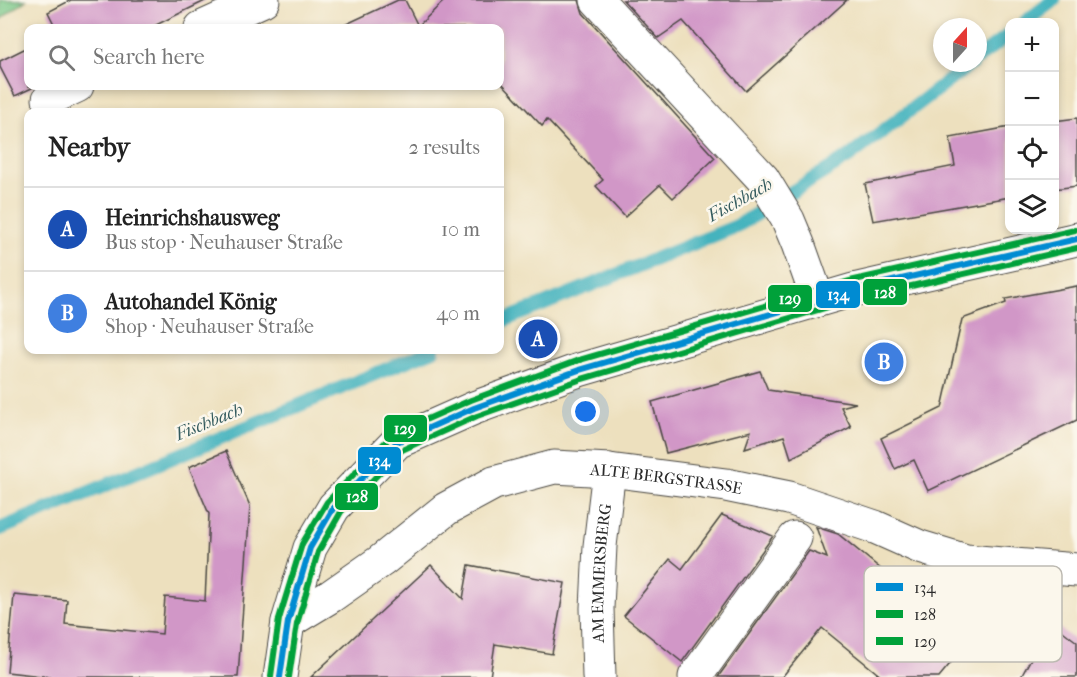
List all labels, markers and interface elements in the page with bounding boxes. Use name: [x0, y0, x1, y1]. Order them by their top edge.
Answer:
north arrow: [933, 18, 987, 72]
map controls: [1005, 18, 1059, 234]
button: +: [1005, 18, 1059, 72]
search box: [24, 24, 504, 90]
icon: search: [45, 41, 78, 74]
text: Search here: [93, 44, 205, 70]
button: −: [1005, 72, 1059, 126]
button: locate: [1005, 126, 1059, 180]
text: Nearby: [48, 132, 130, 163]
text: 2 results: [409, 136, 480, 159]
water label: Fischbach: [703, 174, 776, 227]
button: layers: [1005, 180, 1059, 234]
text: Heinrichshausweg: [105, 205, 280, 231]
text: A: [61, 218, 74, 241]
text: 10 m: [441, 218, 480, 241]
text: Bus stop · Neuhauser Straße: [105, 231, 343, 254]
line badge: 128: [862, 278, 908, 306]
line badge: 134: [815, 280, 861, 309]
text: 128: [874, 283, 896, 302]
line badge: 129: [767, 284, 813, 313]
text: 134: [827, 285, 850, 305]
text: Autohandel König: [105, 289, 277, 315]
text: 129: [779, 289, 801, 309]
text: B: [61, 302, 74, 325]
text: 40 m: [436, 302, 480, 325]
text: Shop · Neuhauser Straße: [105, 315, 314, 338]
pin: A: [518, 316, 558, 362]
pin: B: [864, 340, 904, 385]
your location: [571, 397, 600, 426]
water label: Fischbach: [171, 399, 246, 445]
line badge: 129: [383, 414, 428, 443]
text: 129: [394, 419, 416, 439]
line badge: 134: [357, 446, 402, 475]
text: 134: [368, 451, 391, 471]
street label: ALTE BERGSTRASSE: [589, 459, 744, 498]
line badge: 128: [334, 482, 379, 511]
text: 128: [346, 487, 368, 506]
street label: AM EMMERSBERG: [587, 502, 614, 644]
legend: [864, 566, 1062, 662]
text: 134: [914, 578, 936, 597]
text: 128: [914, 605, 936, 624]
text: 129: [914, 632, 936, 651]

